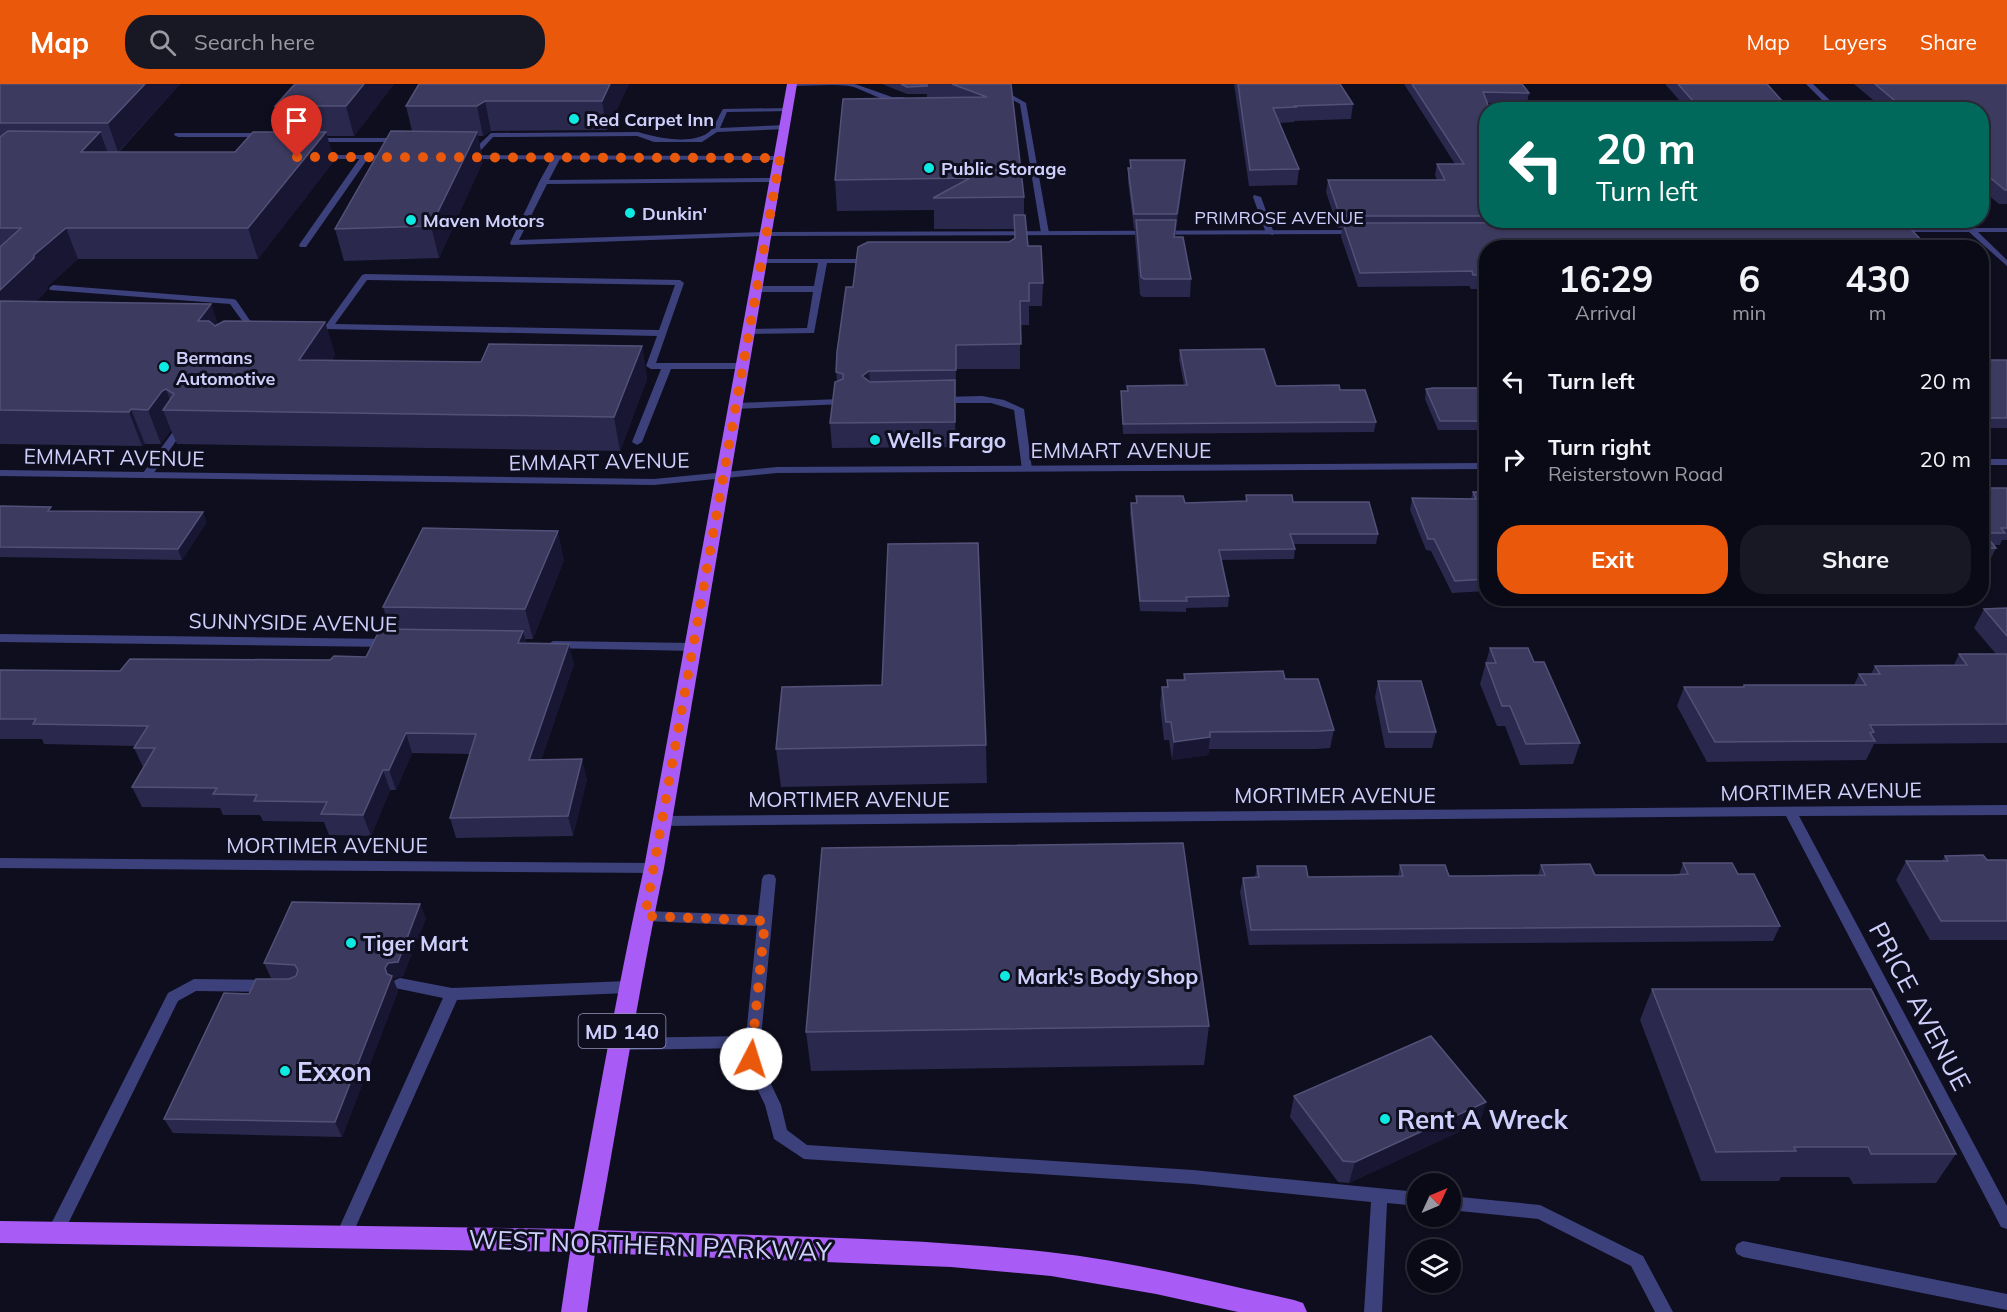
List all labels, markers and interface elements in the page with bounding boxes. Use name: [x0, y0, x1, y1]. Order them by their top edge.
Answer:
search box: [125, 15, 545, 69]
text: Map: [30, 25, 89, 60]
icon: search: [146, 26, 179, 59]
text: Search here: [194, 28, 315, 56]
text: Map: [1747, 29, 1790, 55]
text: Layers: [1823, 29, 1887, 55]
text: Share: [1920, 29, 1977, 55]
pin: [271, 95, 322, 157]
icon: arrive: [280, 104, 313, 137]
place label: Red Carpet Inn: [586, 108, 714, 131]
marker: Red Carpet Inn: [567, 112, 581, 126]
text: 20 m: [1596, 122, 1696, 175]
icon: left: [1497, 126, 1575, 204]
place label: Public Storage: [941, 157, 1066, 180]
marker: Public Storage: [922, 161, 936, 175]
text: Turn left: [1596, 174, 1698, 208]
place label: Dunkin': [642, 202, 707, 225]
marker: Dunkin': [623, 206, 637, 220]
street label: PRIMROSE AVENUE: [1194, 206, 1364, 229]
place label: Maven Motors: [423, 209, 545, 232]
marker: Maven Motors: [404, 213, 418, 227]
text: 16:29: [1558, 256, 1653, 301]
text: 6: [1738, 256, 1760, 301]
text: 430: [1845, 256, 1910, 301]
text: Arrival: [1575, 300, 1636, 325]
text: min: [1732, 300, 1766, 325]
text: m: [1869, 300, 1886, 325]
place label: Bermans Automotive: [176, 346, 275, 390]
marker: Bermans Automotive: [157, 360, 171, 374]
icon: left: [1497, 365, 1530, 398]
text: Turn left: [1548, 367, 1635, 395]
text: 20 m: [1920, 367, 1971, 395]
place label: Wells Fargo: [887, 427, 1006, 453]
marker: Wells Fargo: [868, 433, 882, 447]
text: Turn right: [1548, 433, 1651, 461]
street label: EMMART AVENUE: [1031, 437, 1211, 463]
street label: EMMART AVENUE: [23, 442, 205, 472]
icon: right: [1497, 443, 1530, 476]
text: 20 m: [1920, 445, 1971, 473]
street label: EMMART AVENUE: [508, 446, 690, 476]
text: Reisterstown Road: [1548, 461, 1723, 486]
button: Exit: [1497, 525, 1728, 594]
button: Share: [1740, 525, 1971, 594]
street label: SUNNYSIDE AVENUE: [188, 607, 398, 637]
street label: MORTIMER AVENUE: [1720, 776, 1922, 806]
street label: MORTIMER AVENUE: [1234, 782, 1436, 808]
street label: MORTIMER AVENUE: [748, 786, 950, 812]
street label: MORTIMER AVENUE: [226, 832, 428, 858]
street label: PRICE AVENUE: [1862, 916, 1978, 1096]
place label: Tiger Mart: [363, 930, 468, 956]
marker: Tiger Mart: [344, 936, 358, 950]
place label: Mark's Body Shop: [1017, 963, 1198, 989]
marker: Mark's Body Shop: [998, 969, 1012, 983]
road number: MD 140: [578, 1014, 666, 1048]
position arrow: [719, 1027, 783, 1091]
place label: Exxon: [297, 1055, 372, 1088]
marker: Exxon: [278, 1064, 292, 1078]
place label: Rent A Wreck: [1397, 1103, 1568, 1136]
marker: Rent A Wreck: [1378, 1112, 1392, 1126]
north arrow: [1407, 1173, 1461, 1227]
map controls: [1407, 1173, 1461, 1293]
street label: WEST NORTHERN PARKWAY: [468, 1222, 833, 1268]
button: layers: [1407, 1239, 1461, 1293]

